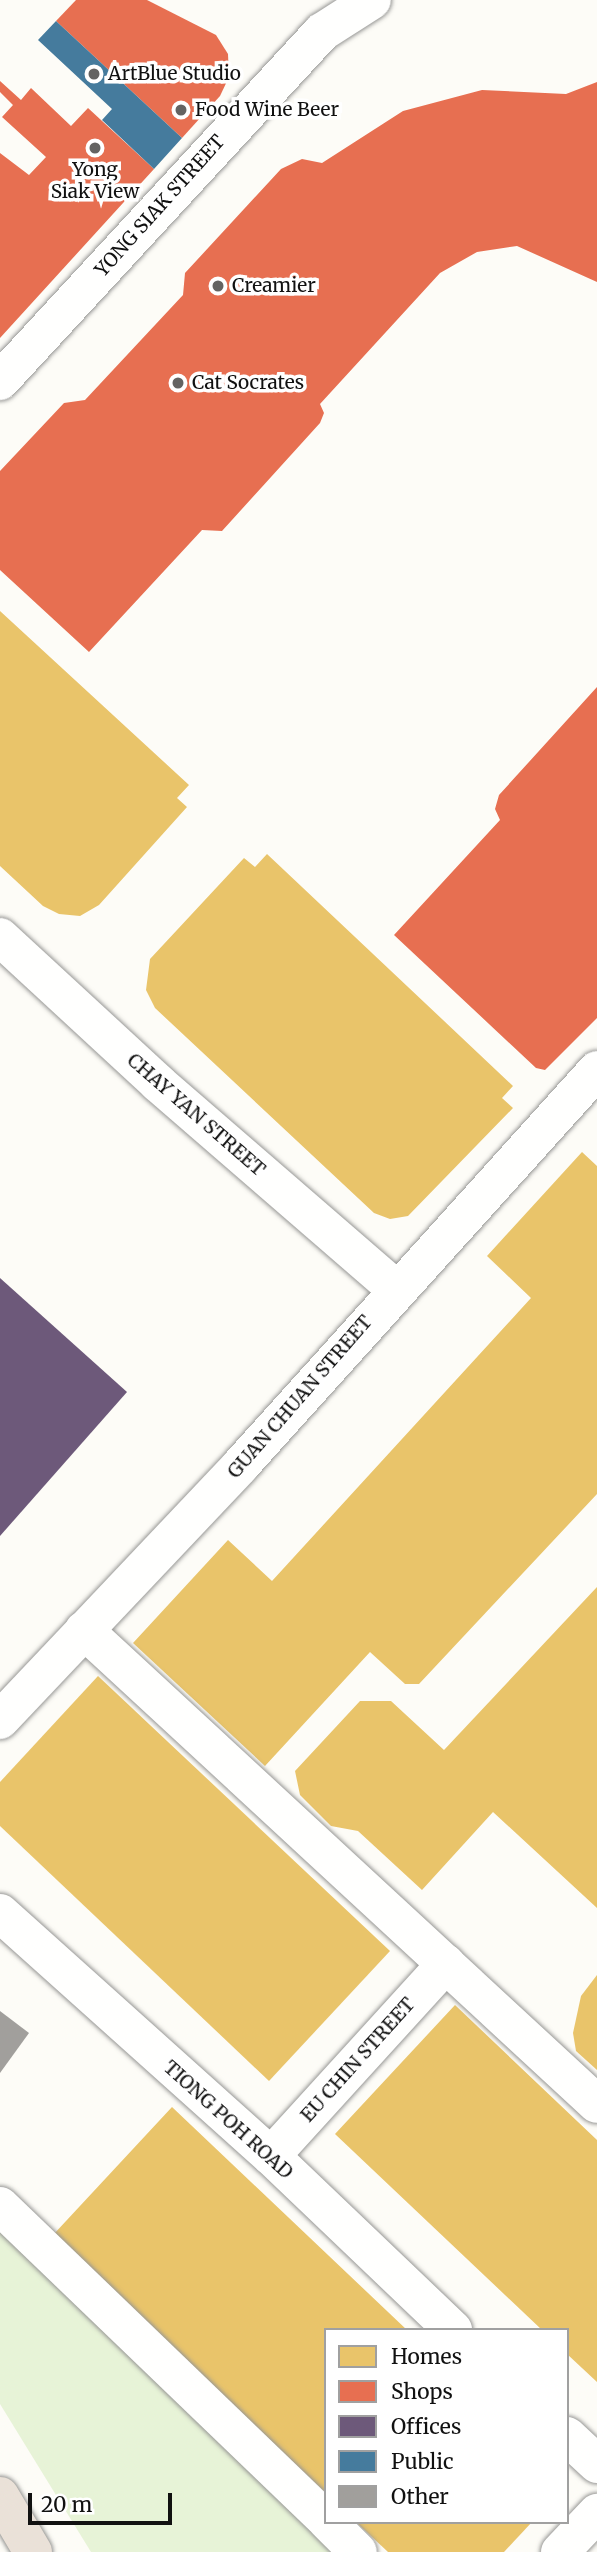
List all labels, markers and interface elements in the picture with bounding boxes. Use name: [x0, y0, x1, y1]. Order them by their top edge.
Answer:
place label: ArtBlue Studio: [108, 63, 241, 85]
marker: ArtBlue Studio: [86, 66, 102, 82]
place label: Food Wine Beer: [195, 99, 339, 121]
marker: Food Wine Beer: [173, 102, 189, 118]
street label: YONG SIAK STREET: [90, 131, 230, 281]
marker: Yong Siak View: [87, 140, 103, 156]
place label: Yong Siak View: [51, 159, 139, 203]
place label: Creamier: [232, 275, 316, 297]
marker: Creamier: [210, 278, 226, 294]
place label: Cat Socrates: [192, 372, 304, 394]
marker: Cat Socrates: [170, 375, 186, 391]
street label: CHAY YAN STREET: [122, 1049, 270, 1181]
street label: GUAN CHUAN STREET: [223, 1311, 377, 1483]
street label: EU CHIN STREET: [296, 1993, 420, 2127]
street label: TIONG POH ROAD: [159, 2056, 297, 2184]
legend: [324, 2328, 569, 2524]
text: Homes: [391, 2343, 462, 2370]
text: Shops: [391, 2378, 453, 2405]
text: Offices: [391, 2413, 461, 2440]
text: Public: [391, 2448, 454, 2475]
scale bar: [32, 2478, 175, 2522]
text: Other: [391, 2483, 449, 2510]
text: 20 m: [41, 2491, 92, 2518]

